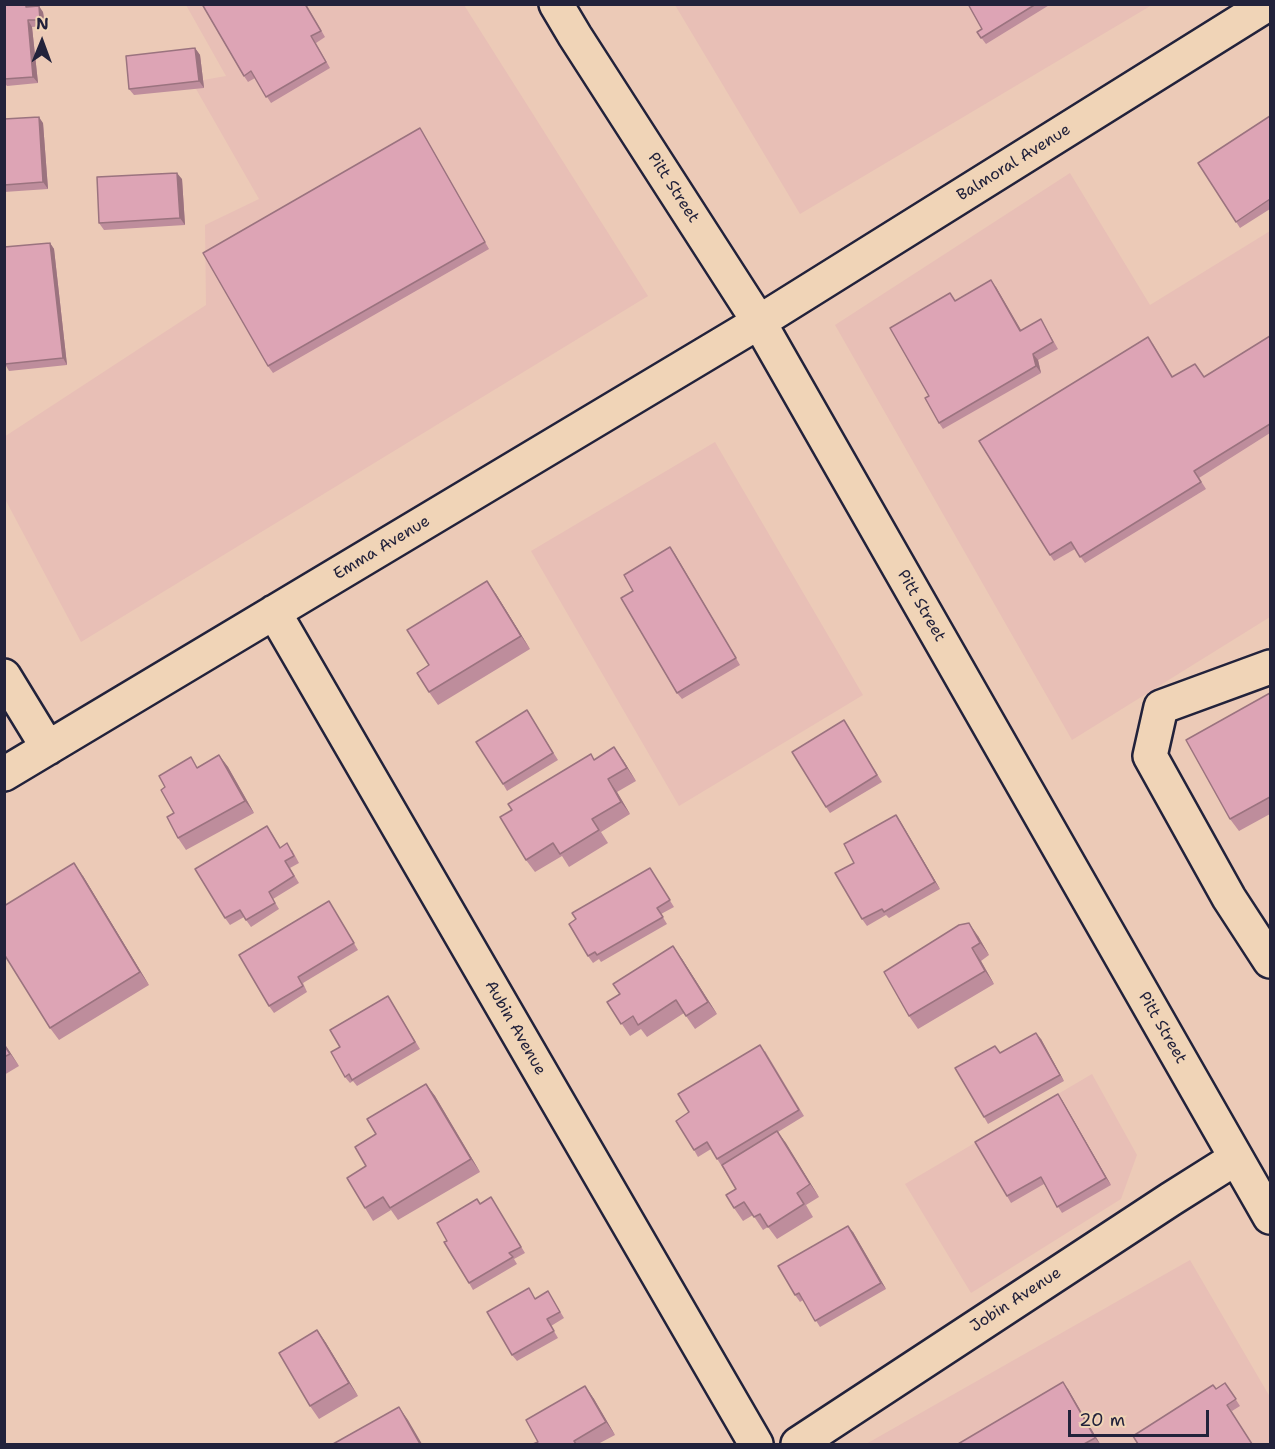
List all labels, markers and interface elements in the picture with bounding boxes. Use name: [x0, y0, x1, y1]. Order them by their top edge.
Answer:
north arrow: [12, 12, 72, 72]
text: N: [36, 13, 49, 34]
street label: Balmoral Avenue: [954, 120, 1074, 206]
street label: Pitt Street: [643, 149, 703, 227]
street label: Emma Avenue: [330, 512, 434, 584]
street label: Pitt Street: [893, 567, 949, 645]
street label: Aubin Avenue: [480, 977, 550, 1079]
street label: Pitt Street: [1134, 989, 1190, 1067]
street label: Jobin Avenue: [967, 1264, 1065, 1336]
scale bar: [1071, 1398, 1212, 1436]
text: 20 m: [1079, 1408, 1125, 1432]

